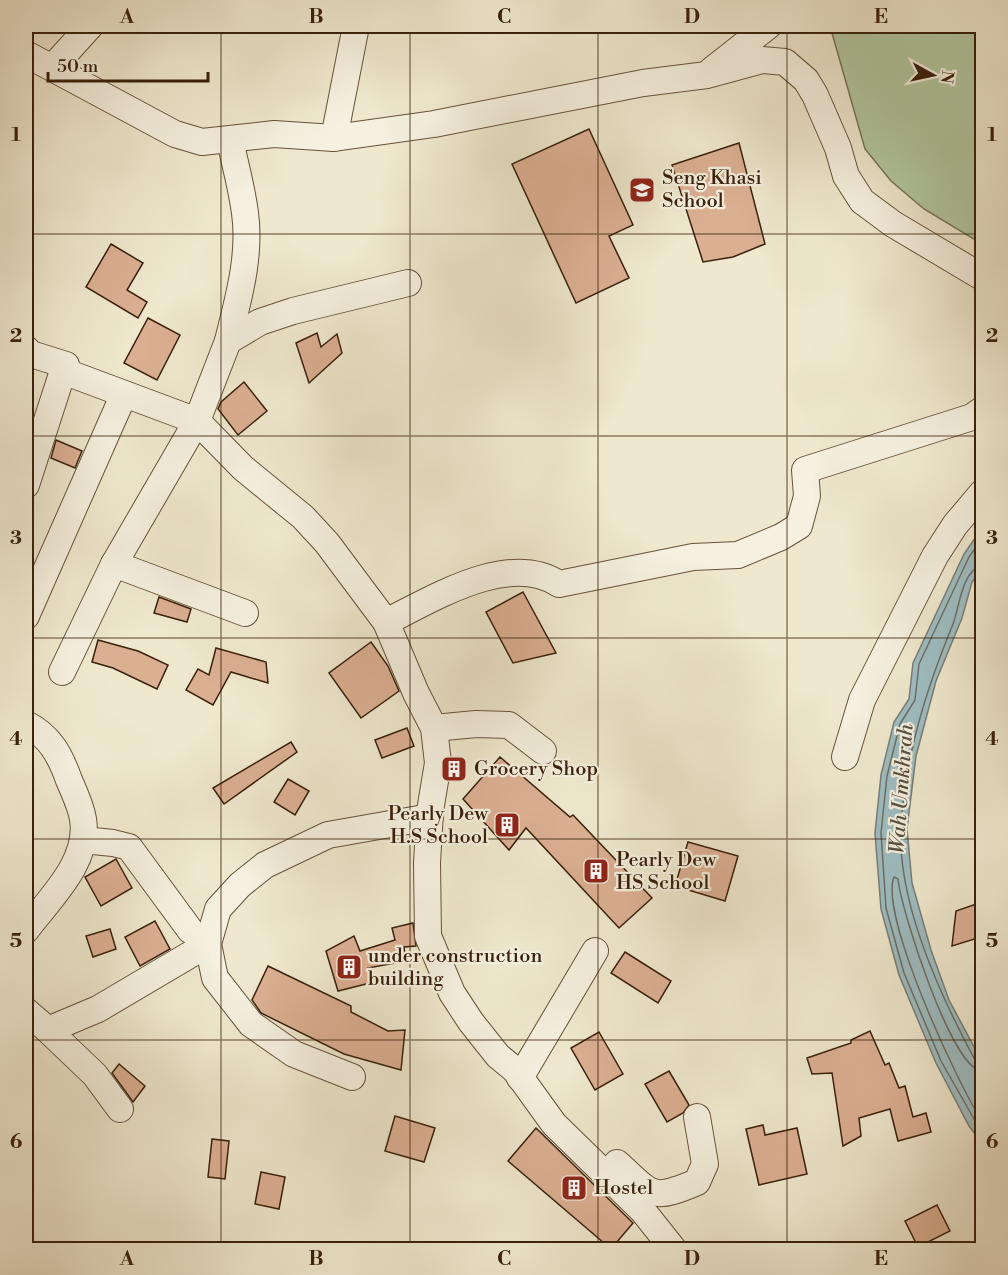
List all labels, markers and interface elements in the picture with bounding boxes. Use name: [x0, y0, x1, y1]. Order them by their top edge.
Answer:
text: A: [119, 5, 135, 30]
text: B: [308, 5, 324, 30]
text: C: [497, 5, 511, 30]
text: D: [684, 5, 700, 30]
text: E: [874, 5, 888, 30]
scale bar: [48, 45, 208, 83]
north arrow: [903, 45, 963, 105]
text: 50 m: [57, 55, 99, 78]
text: N: [936, 69, 958, 85]
text: 1: [11, 123, 21, 148]
text: 1: [987, 123, 997, 148]
place label: Seng Khasi School: [662, 166, 762, 214]
school or university icon: Seng Khasi School: [627, 175, 657, 205]
text: 2: [10, 324, 22, 349]
text: 2: [986, 324, 998, 349]
text: 3: [10, 526, 22, 551]
text: 3: [986, 526, 998, 551]
water label: Wah Umkhrah: [884, 723, 920, 855]
text: 4: [9, 727, 23, 752]
text: 4: [985, 727, 999, 752]
building icon: Grocery Shop: [439, 754, 469, 784]
place label: Grocery Shop: [474, 757, 598, 782]
place label: Pearly Dew H.S School: [388, 802, 489, 850]
building icon: Pearly Dew H.S School: [492, 810, 522, 840]
place label: Pearly Dew HS School: [616, 848, 717, 896]
building icon: Pearly Dew HS School: [581, 856, 611, 886]
text: 5: [10, 929, 22, 954]
text: 5: [986, 929, 998, 954]
place label: under construction building: [368, 944, 542, 992]
building icon: under construction building: [334, 952, 364, 982]
text: 6: [10, 1130, 23, 1155]
text: 6: [986, 1130, 999, 1155]
building icon: Hostel: [559, 1173, 589, 1203]
place label: Hostel: [594, 1176, 653, 1201]
text: A: [119, 1247, 135, 1272]
text: B: [308, 1247, 324, 1272]
text: C: [497, 1247, 511, 1272]
text: D: [684, 1247, 700, 1272]
text: E: [874, 1247, 888, 1272]

